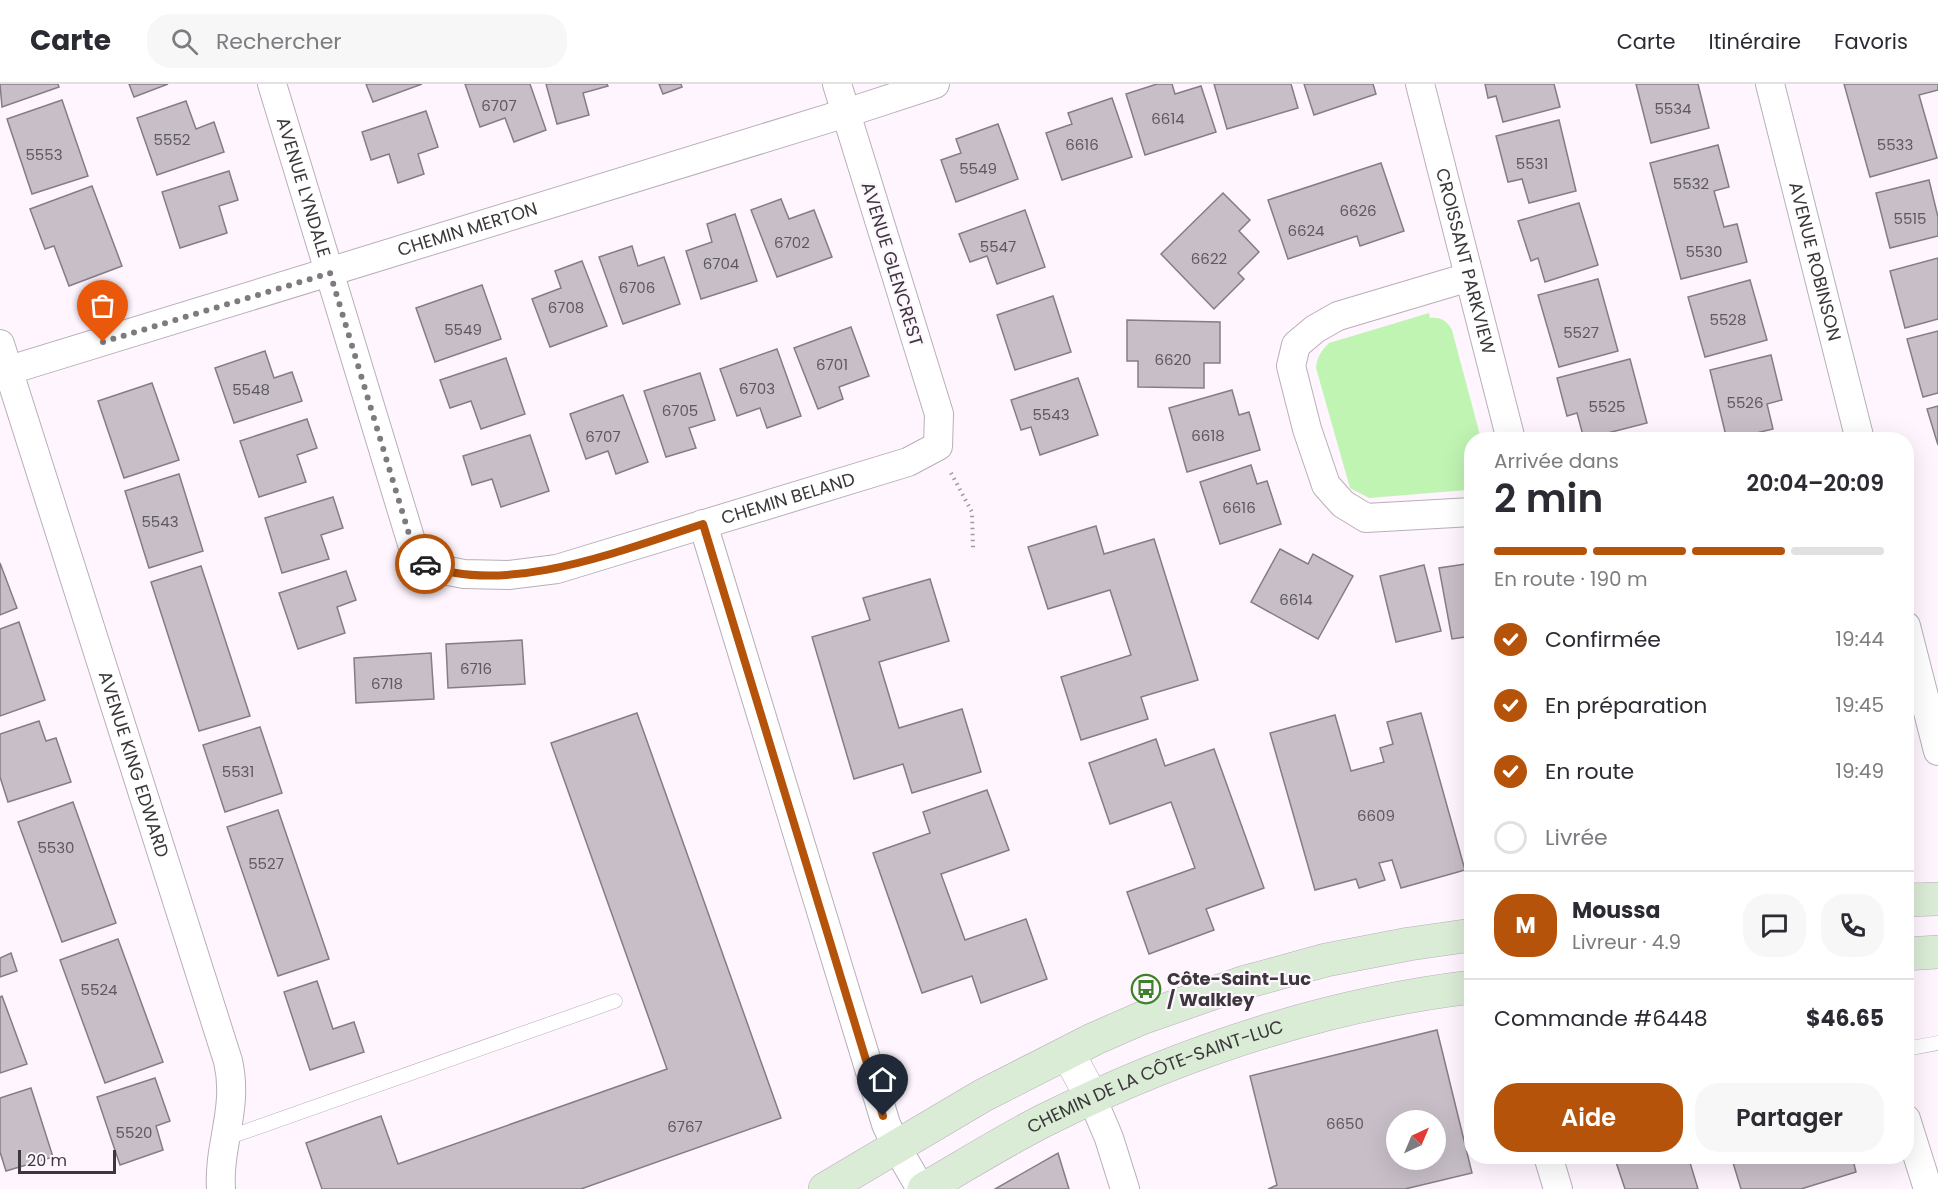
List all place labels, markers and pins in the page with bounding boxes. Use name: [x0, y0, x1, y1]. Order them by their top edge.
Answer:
pin: [77, 280, 128, 342]
place label: Côte-Saint-Luc / Walkley: [1167, 966, 1311, 1012]
bus stop icon: Côte-Saint-Luc / Walkley: [1130, 973, 1162, 1005]
pin: [857, 1054, 908, 1116]

